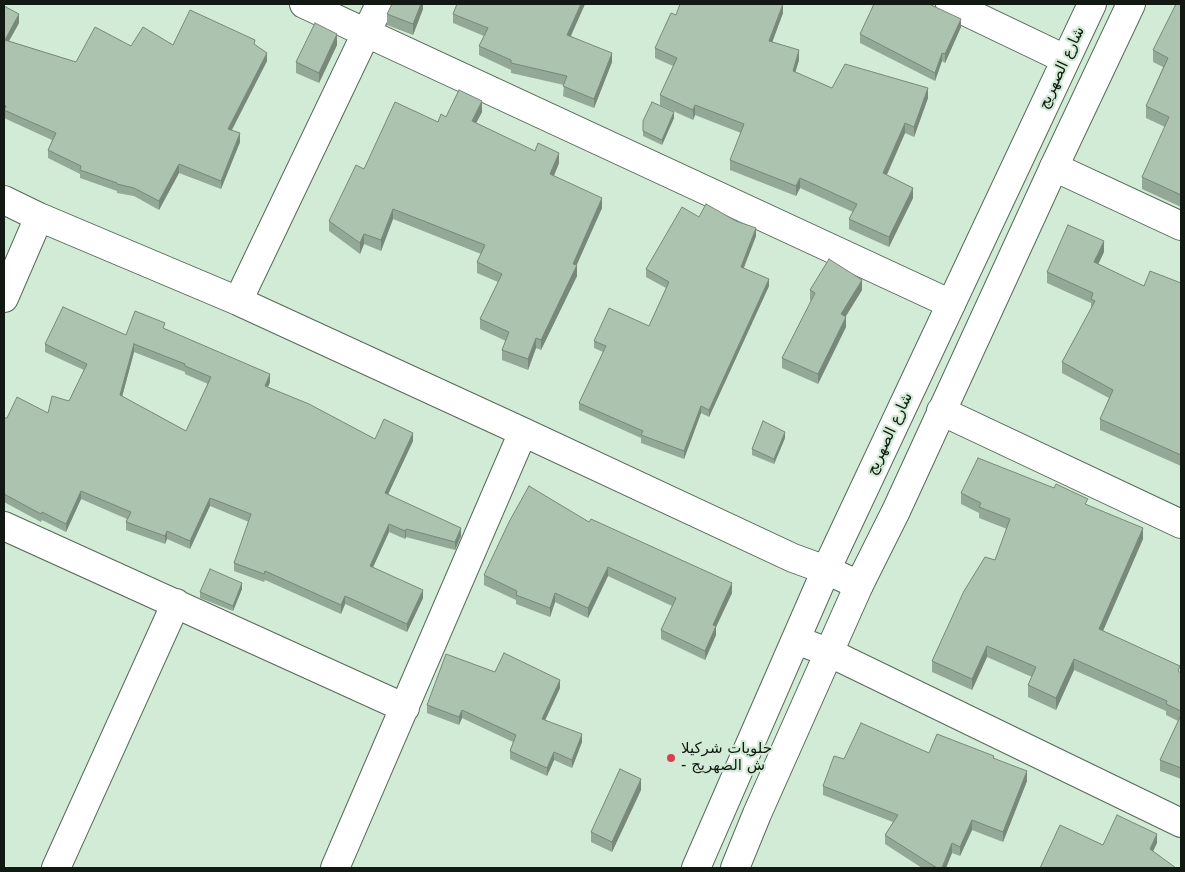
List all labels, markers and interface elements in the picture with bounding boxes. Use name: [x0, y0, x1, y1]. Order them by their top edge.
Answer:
street label: شارع الصهريج: [1035, 24, 1089, 112]
street label: شارع الصهريج: [863, 390, 917, 478]
place label: حلويات شركيلا - ش الصهريج: [681, 740, 772, 775]
marker: حلويات شركيلا - ش الصهريج: [665, 752, 677, 764]

